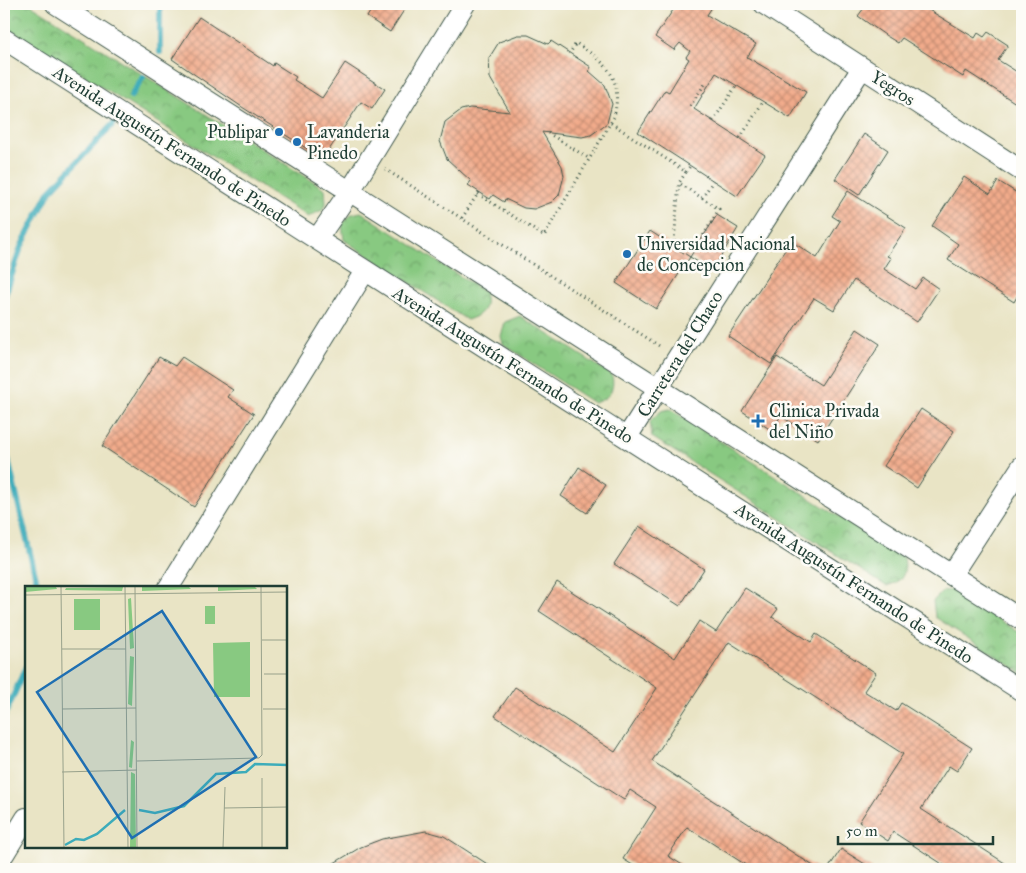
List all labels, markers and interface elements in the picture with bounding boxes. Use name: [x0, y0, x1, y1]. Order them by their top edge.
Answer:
street label: Avenida Augustín Fernando de Pinedo: [47, 60, 295, 232]
street label: Yegros: [866, 66, 919, 111]
place label: Publipar: [207, 121, 269, 143]
place label: Lavanderia Pinedo: [307, 121, 390, 164]
marker: Publipar: [273, 126, 285, 138]
marker: Lavanderia Pinedo: [291, 136, 303, 148]
place label: Universidad Nacional de Concepcion: [637, 233, 795, 276]
marker: Universidad Nacional de Concepcion: [621, 248, 633, 260]
street label: Avenida Augustín Fernando de Pinedo: [387, 281, 637, 449]
street label: Carretera del Chaco: [632, 287, 728, 421]
place label: Clinica Privada del Niño: [769, 400, 880, 443]
marker: Clinica Privada del Niño: [751, 414, 765, 428]
street label: Avenida Augustín Fernando de Pinedo: [729, 497, 977, 669]
inset map: [25, 586, 288, 848]
scale bar: [838, 813, 994, 845]
text: 50 m: [846, 822, 878, 840]

